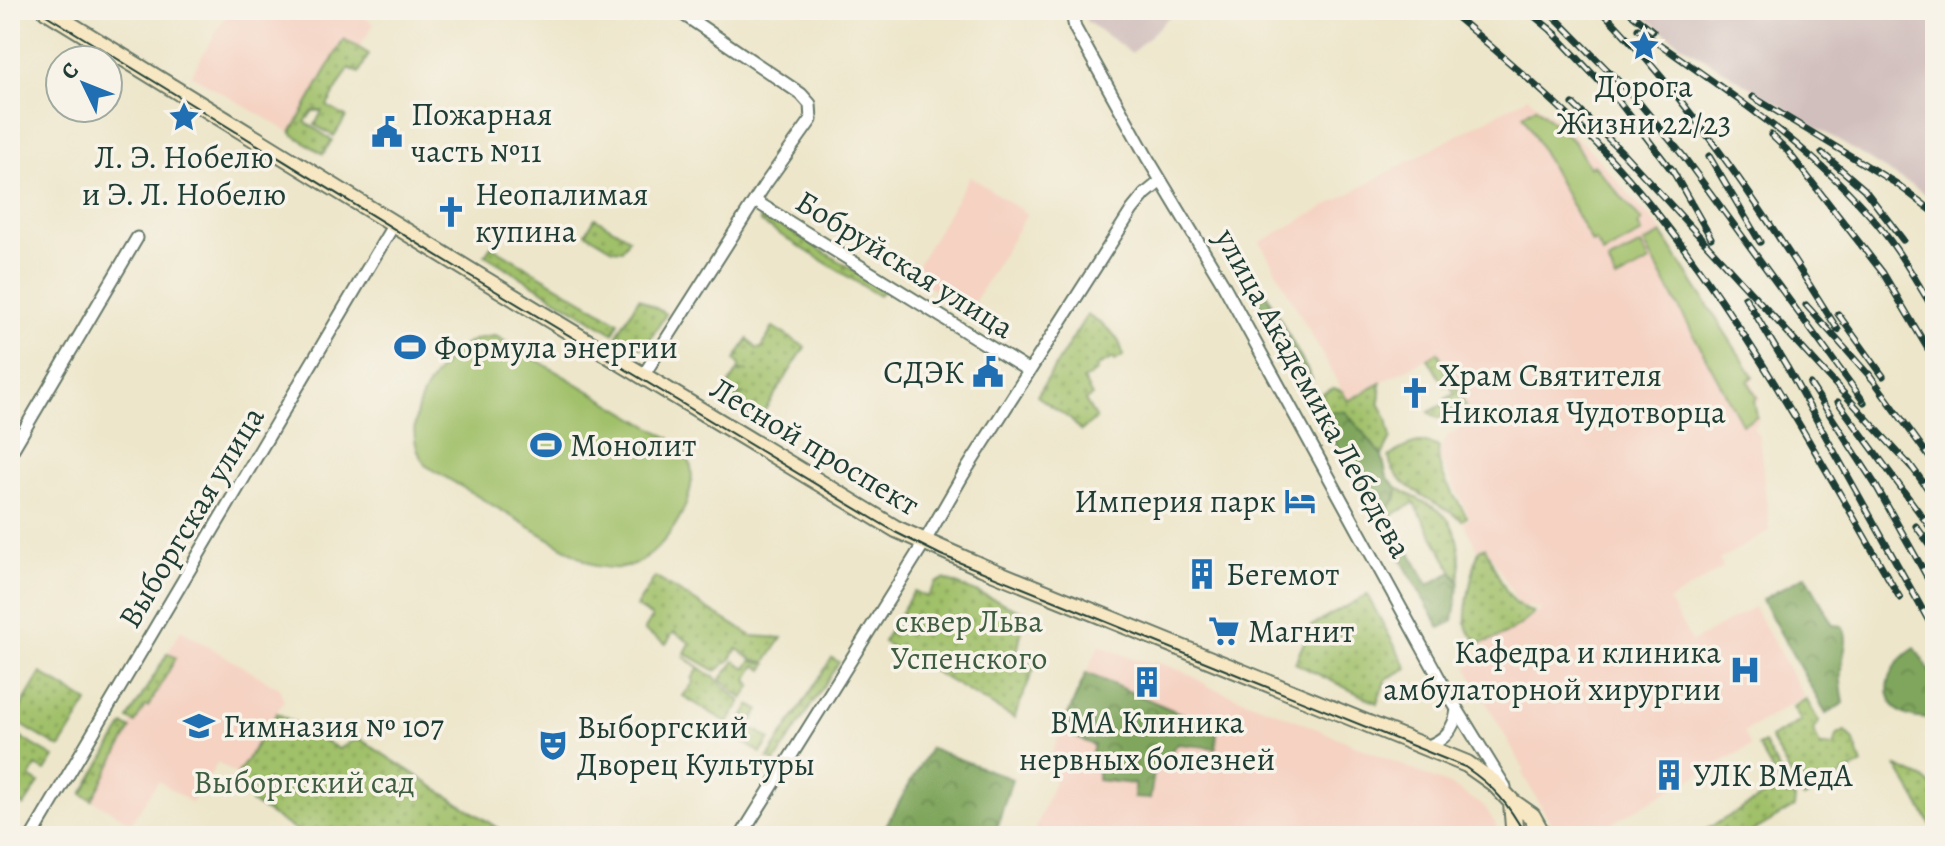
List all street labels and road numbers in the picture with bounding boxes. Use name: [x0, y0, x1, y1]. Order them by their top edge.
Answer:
street label: Бобруйская улица: [787, 179, 1023, 349]
street label: улица Академика Лебедева: [1204, 219, 1423, 566]
street label: Лесной проспект: [702, 366, 928, 526]
street label: Выборгская улица: [107, 398, 275, 636]

